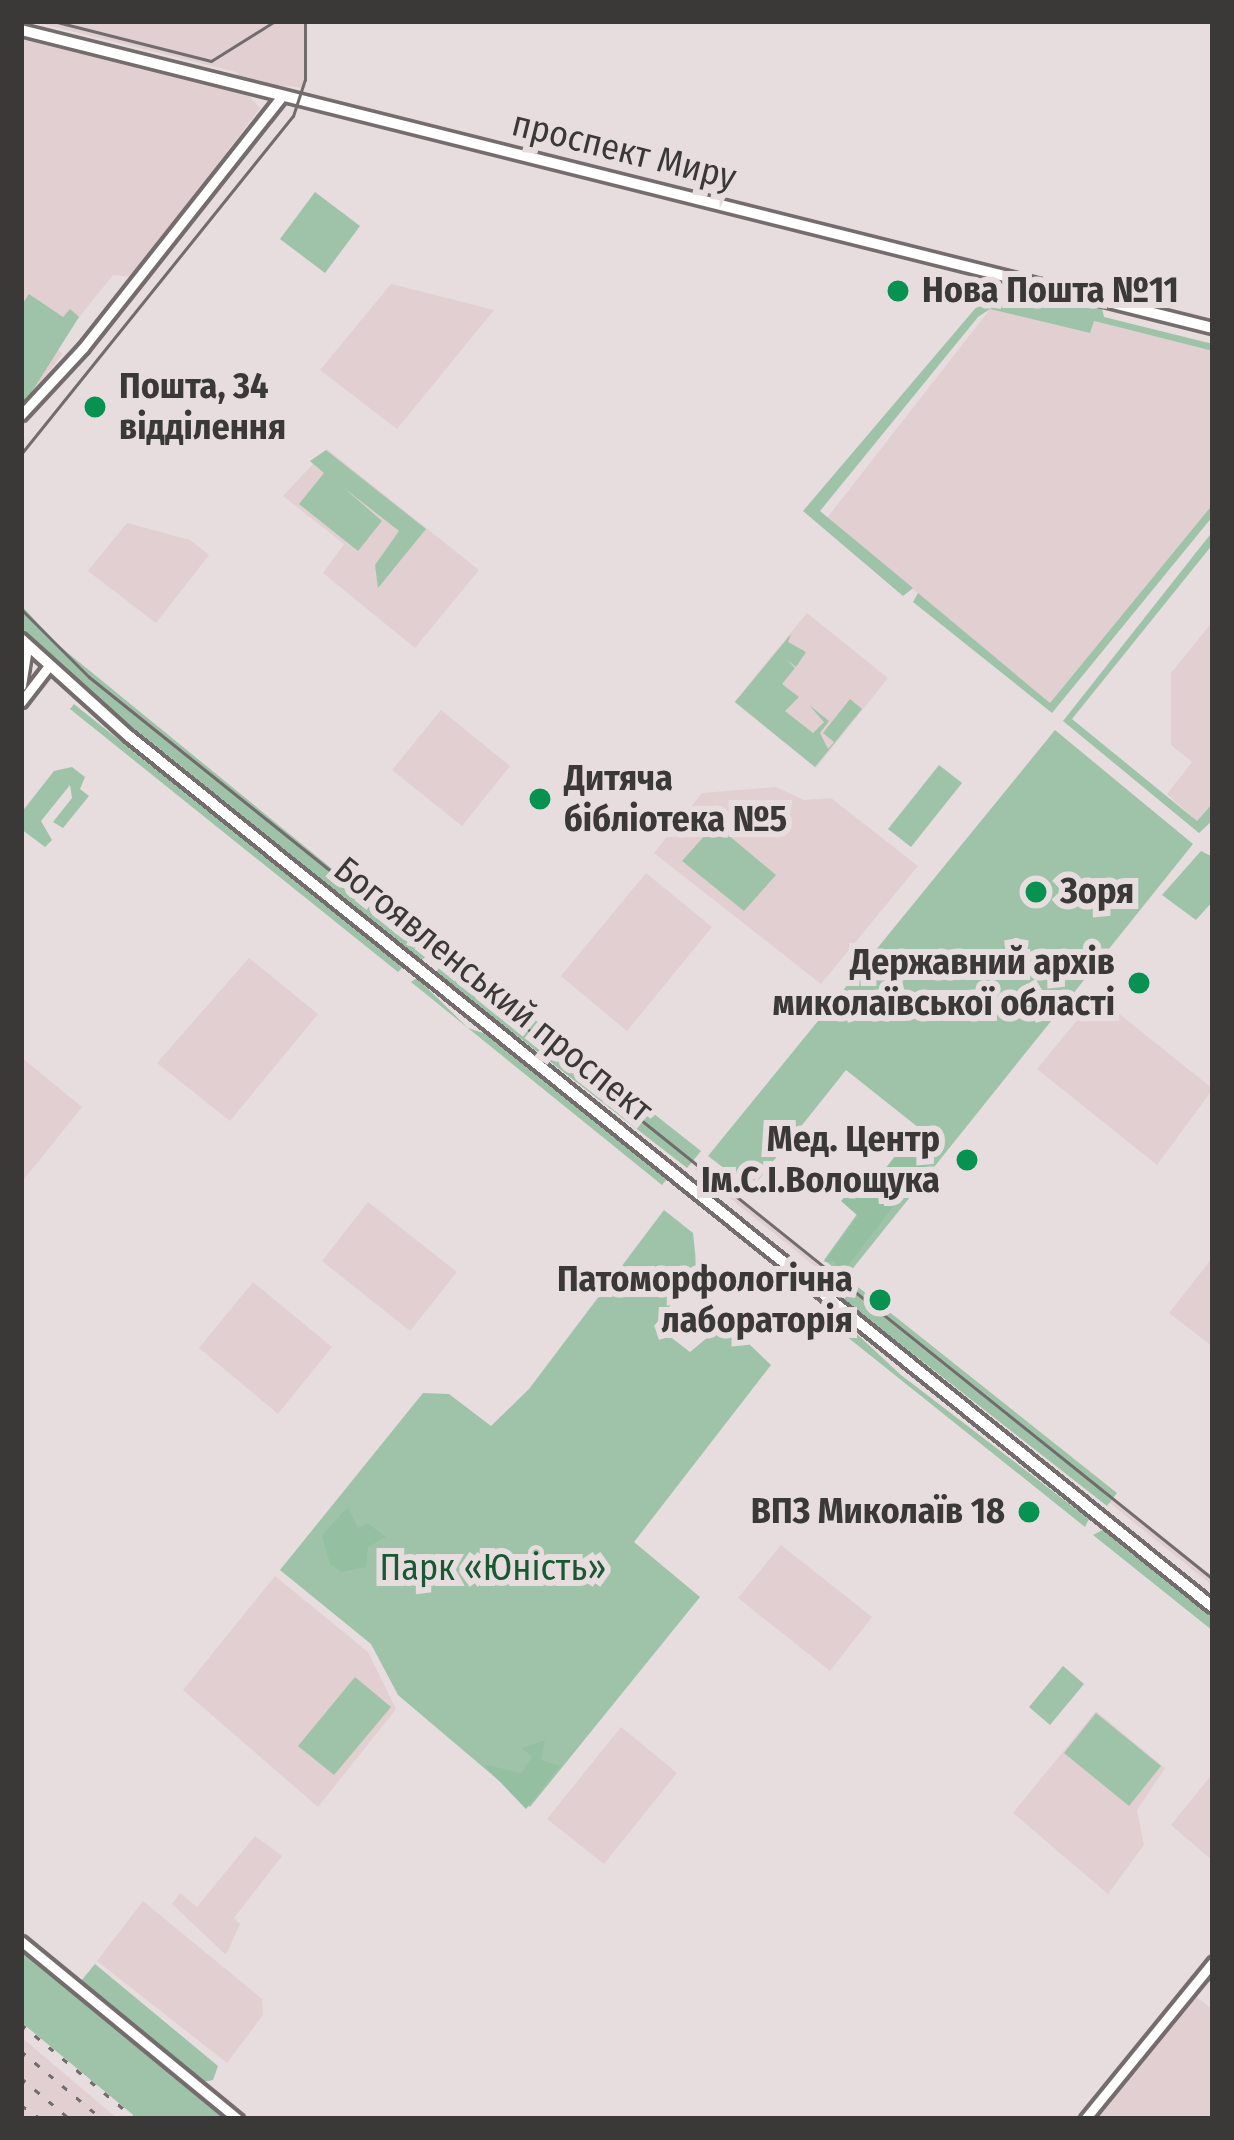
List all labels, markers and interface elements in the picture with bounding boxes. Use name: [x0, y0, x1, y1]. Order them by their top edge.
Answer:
street label: проспект Миру: [507, 102, 741, 200]
place label: Нова Пошта №11: [922, 269, 1179, 313]
marker: Нова Пошта №11: [885, 278, 911, 304]
place label: Пошта, 34 відділення: [119, 364, 286, 449]
marker: Пошта, 34 відділення: [82, 394, 108, 420]
place label: Дитяча бібліотека №5: [564, 756, 787, 841]
marker: Дитяча бібліотека №5: [527, 786, 553, 812]
street label: Богоявленський проспект: [325, 848, 661, 1132]
place label: Зоря: [1060, 870, 1134, 914]
marker: Зоря: [1023, 879, 1049, 905]
place label: Державний архів миколаївської області: [772, 940, 1115, 1025]
marker: Державний архів миколаївської області: [1126, 970, 1152, 996]
place label: Мед. Центр Ім.С.І.Волощука: [701, 1117, 940, 1202]
marker: Мед. Центр Ім.С.І.Волощука: [951, 1144, 983, 1176]
place label: Патоморфологічна лабораторія: [557, 1257, 853, 1342]
marker: Патоморфологічна лабораторія: [864, 1284, 896, 1316]
place label: ВПЗ Миколаїв 18: [751, 1490, 1005, 1534]
marker: ВПЗ Миколаїв 18: [1016, 1499, 1042, 1525]
park label: Парк «Юність»: [380, 1547, 606, 1591]

